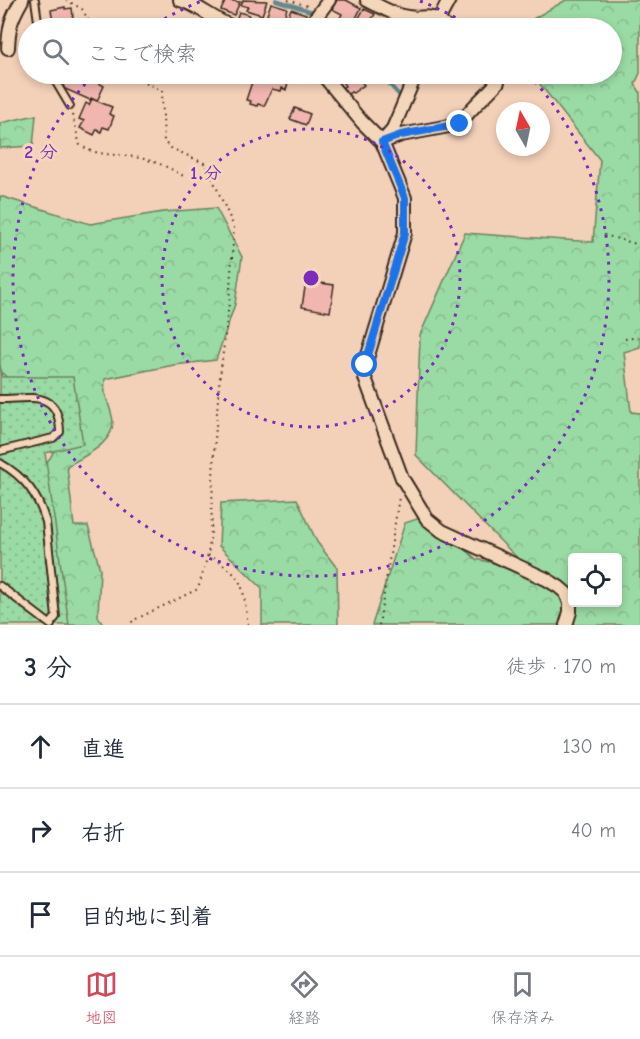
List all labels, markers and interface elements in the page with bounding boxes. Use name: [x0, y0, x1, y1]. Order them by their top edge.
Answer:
search box: [18, 18, 622, 84]
icon: search: [39, 35, 72, 68]
text: ここで検索: [87, 41, 197, 67]
north arrow: [496, 102, 550, 156]
route end: [446, 110, 472, 136]
text: 2 分: [24, 142, 58, 163]
text: 1 分: [190, 163, 222, 184]
centre of rings: [301, 268, 321, 288]
route start: [351, 351, 377, 377]
map controls: [568, 553, 622, 607]
button: locate: [568, 553, 622, 607]
text: 3 分: [24, 653, 72, 683]
text: 徒歩 · 170 m: [506, 655, 616, 678]
icon: ahead: [24, 730, 57, 763]
text: 130 m: [563, 735, 616, 758]
text: 直進: [81, 736, 125, 762]
icon: right: [24, 814, 57, 847]
text: 40 m: [571, 819, 616, 842]
text: 右折: [81, 820, 125, 846]
icon: arrive: [24, 898, 57, 931]
text: 目的地に到着: [81, 904, 213, 930]
tab: 地図: [85, 968, 118, 1028]
tab: 経路: [288, 968, 321, 1028]
tab: 保存済み: [491, 968, 555, 1028]

